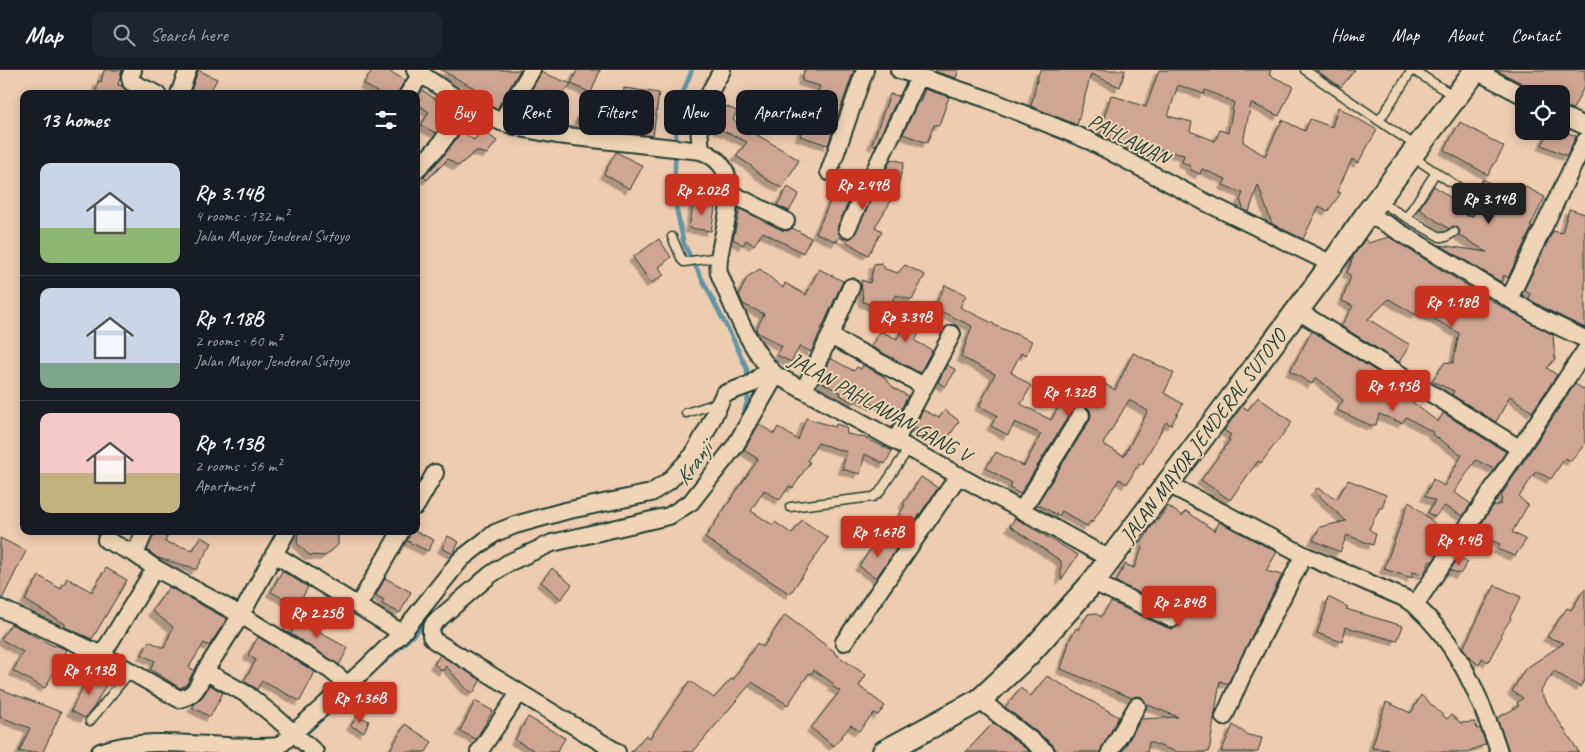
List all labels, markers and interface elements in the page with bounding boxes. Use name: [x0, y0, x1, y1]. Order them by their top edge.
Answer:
search box: [92, 12, 442, 57]
text: Map: [25, 20, 62, 50]
icon: search: [110, 21, 138, 49]
text: Search here: [150, 23, 228, 47]
text: Home: [1331, 24, 1364, 46]
text: Map: [1392, 24, 1419, 46]
text: About: [1447, 24, 1483, 46]
text: Contact: [1511, 24, 1560, 46]
map controls: [1515, 85, 1570, 140]
button: locate: [1515, 85, 1570, 140]
chip: Buy: [435, 90, 493, 135]
chip: Rent: [503, 90, 569, 135]
chip: Filters: [579, 90, 654, 135]
chip: New: [664, 90, 726, 135]
chip: Apartment: [736, 90, 838, 135]
icon: filters: [372, 106, 400, 134]
text: 13 homes: [40, 107, 109, 133]
street label: PAHLAWAN: [1084, 108, 1177, 172]
pin: Rp 2.49B: [811, 168, 915, 211]
pin: Rp 2.02B: [650, 174, 754, 216]
text: Rp 2.49B: [837, 175, 889, 195]
text: Rp 3.14B: [195, 180, 263, 206]
text: Rp 2.02B: [676, 180, 728, 200]
pin: Rp 3.14B: [1437, 182, 1541, 225]
icon: home: [80, 183, 140, 243]
text: Rp 3.14B: [1463, 189, 1515, 209]
text: 4 rooms · 132 m²: [195, 206, 289, 226]
text: Jalan Mayor Jenderal Sutoyo: [195, 226, 350, 246]
pin: Rp 1.18B: [1400, 286, 1504, 328]
text: Rp 1.18B: [1426, 292, 1478, 312]
pin: Rp 3.39B: [854, 300, 958, 343]
text: Rp 1.18B: [195, 305, 263, 331]
text: Rp 3.39B: [880, 307, 932, 327]
icon: home: [80, 308, 140, 368]
street label: JALAN MAYOR JENDERAL SUTOYO: [1114, 322, 1293, 549]
text: 2 rooms · 60 m²: [195, 331, 281, 351]
street label: JALAN PAHLAWAN GANG V: [784, 346, 979, 470]
text: Jalan Mayor Jenderal Sutoyo: [195, 351, 350, 371]
pin: Rp 1.95B: [1341, 370, 1445, 412]
pin: Rp 1.32B: [1017, 376, 1121, 418]
text: Rp 1.95B: [1367, 376, 1419, 396]
text: Rp 1.32B: [1043, 382, 1095, 402]
text: Rp 1.13B: [195, 430, 263, 456]
water label: Kranji: [669, 432, 722, 491]
icon: home: [80, 433, 140, 493]
text: 2 rooms · 56 m²: [195, 456, 281, 476]
text: Apartment: [195, 476, 254, 496]
pin: Rp 1.67B: [826, 516, 930, 558]
text: Rp 1.67B: [852, 522, 904, 542]
pin: Rp 1.4B: [1413, 524, 1505, 566]
text: Rp 1.4B: [1437, 530, 1481, 550]
pin: Rp 2.84B: [1127, 586, 1231, 628]
text: Rp 2.84B: [1153, 592, 1205, 612]
pin: Rp 2.25B: [265, 596, 369, 639]
text: Rp 2.25B: [291, 603, 343, 623]
pin: Rp 1.13B: [37, 654, 141, 696]
text: Rp 1.13B: [63, 660, 115, 680]
pin: Rp 1.36B: [308, 682, 412, 724]
text: Rp 1.36B: [334, 688, 386, 708]

